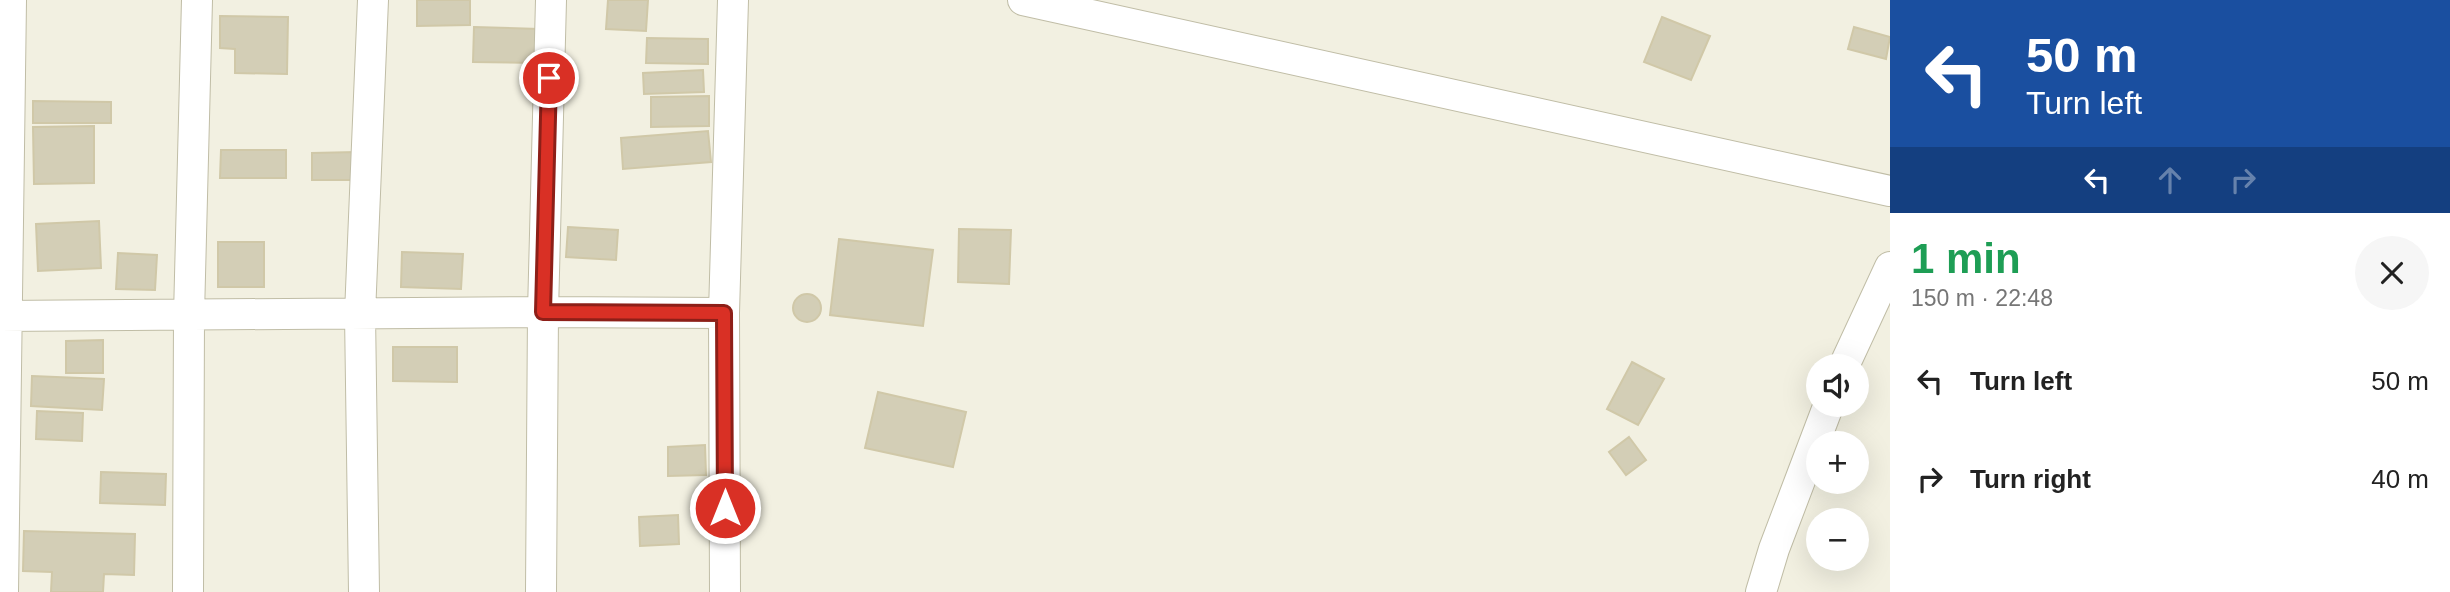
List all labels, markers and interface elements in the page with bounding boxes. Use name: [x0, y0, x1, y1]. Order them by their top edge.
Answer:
icon: left: [1911, 28, 2002, 119]
text: 50 m: [2026, 28, 2138, 82]
pin: [519, 48, 579, 108]
icon: arrive: [530, 59, 568, 97]
text: Turn left: [2026, 85, 2142, 121]
icon: left: [2078, 161, 2116, 199]
icon: ahead: [2151, 161, 2189, 199]
icon: right: [2224, 161, 2262, 199]
text: 1 min: [1911, 235, 2021, 282]
button: close: [2355, 236, 2429, 310]
text: 150 m · 22:48: [1911, 285, 2053, 311]
map controls: [1806, 354, 1869, 571]
button: sound: [1806, 354, 1869, 417]
icon: left: [1911, 362, 1949, 400]
text: Turn left: [1970, 366, 2072, 396]
text: 50 m: [2371, 366, 2429, 396]
button: +: [1806, 431, 1869, 494]
icon: right: [1911, 460, 1949, 498]
text: Turn right: [1970, 464, 2091, 494]
text: 40 m: [2371, 464, 2429, 494]
position arrow: [688, 471, 762, 545]
button: −: [1806, 508, 1869, 571]

